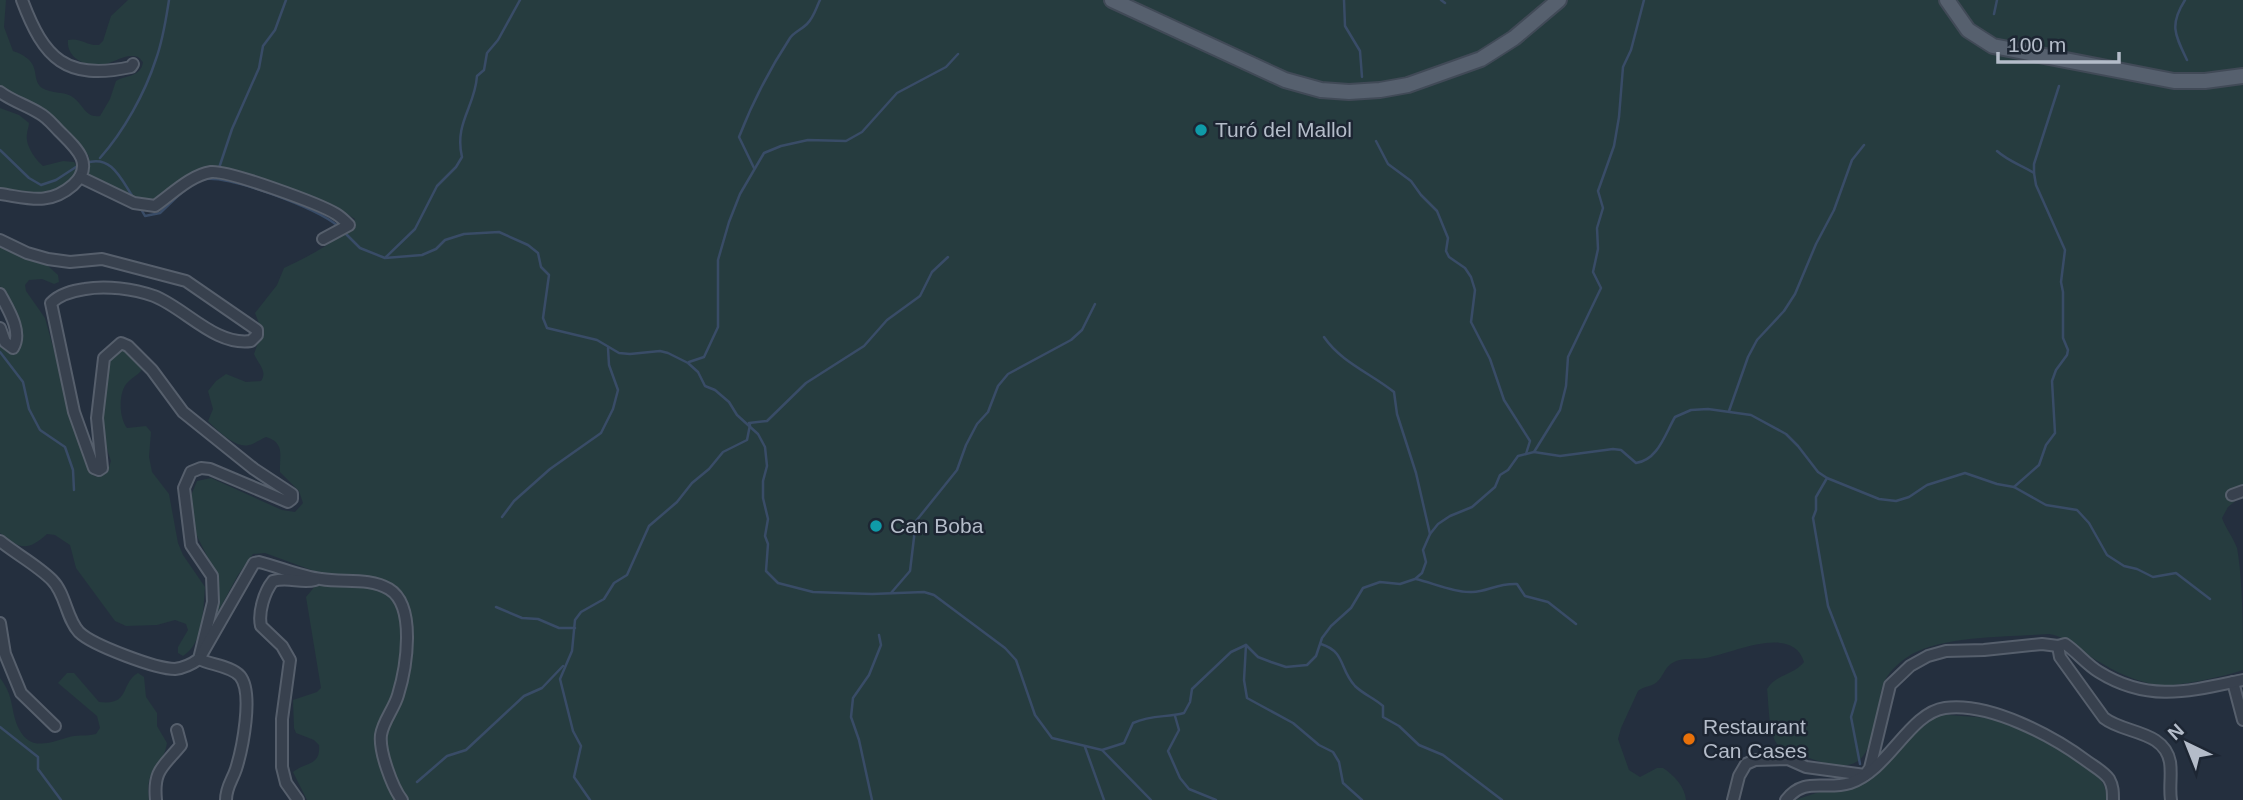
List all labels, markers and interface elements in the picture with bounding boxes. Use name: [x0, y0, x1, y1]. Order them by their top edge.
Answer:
scale bar: [1998, 21, 2119, 65]
text: 100 m: [2008, 33, 2066, 56]
place label: Turó del Mallol: [1215, 118, 1352, 141]
marker: Turó del Mallol: [1193, 122, 1209, 138]
place label: Can Boba: [890, 514, 984, 537]
marker: Can Boba: [868, 518, 884, 534]
north arrow: [2152, 709, 2222, 779]
place label: Restaurant Can Cases: [1703, 715, 1807, 762]
text: N: [2164, 720, 2188, 744]
marker: Restaurant Can Cases: [1681, 731, 1697, 747]

